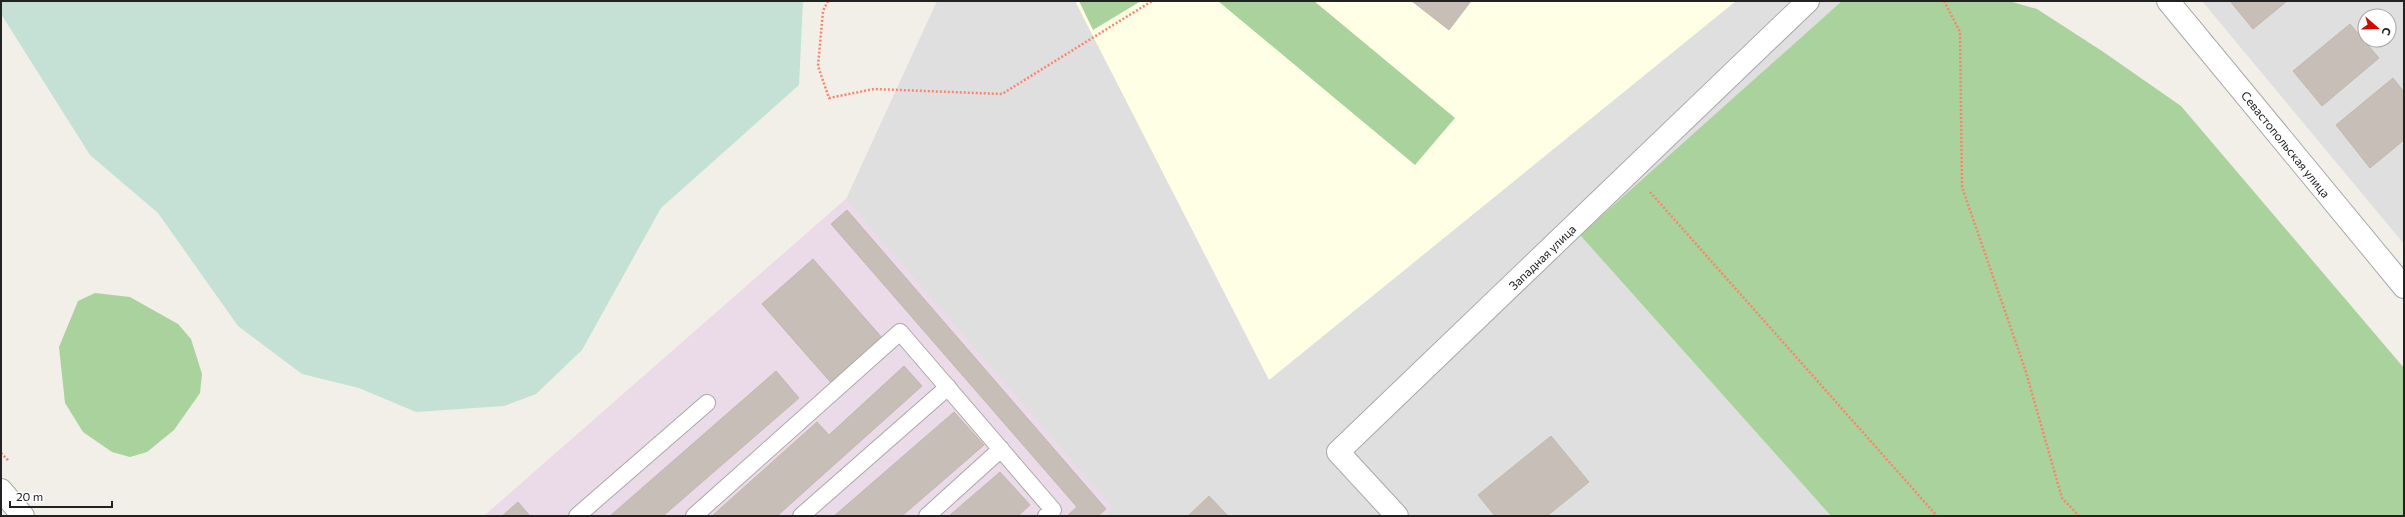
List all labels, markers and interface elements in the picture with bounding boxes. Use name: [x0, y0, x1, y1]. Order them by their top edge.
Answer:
north arrow: [2357, 8, 2397, 48]
text: С: [2379, 26, 2394, 38]
street label: Севастопольская улица: [2239, 88, 2333, 200]
street label: Западная улица: [1506, 222, 1578, 292]
scale bar: [10, 483, 112, 509]
text: 20 m: [16, 489, 43, 503]

